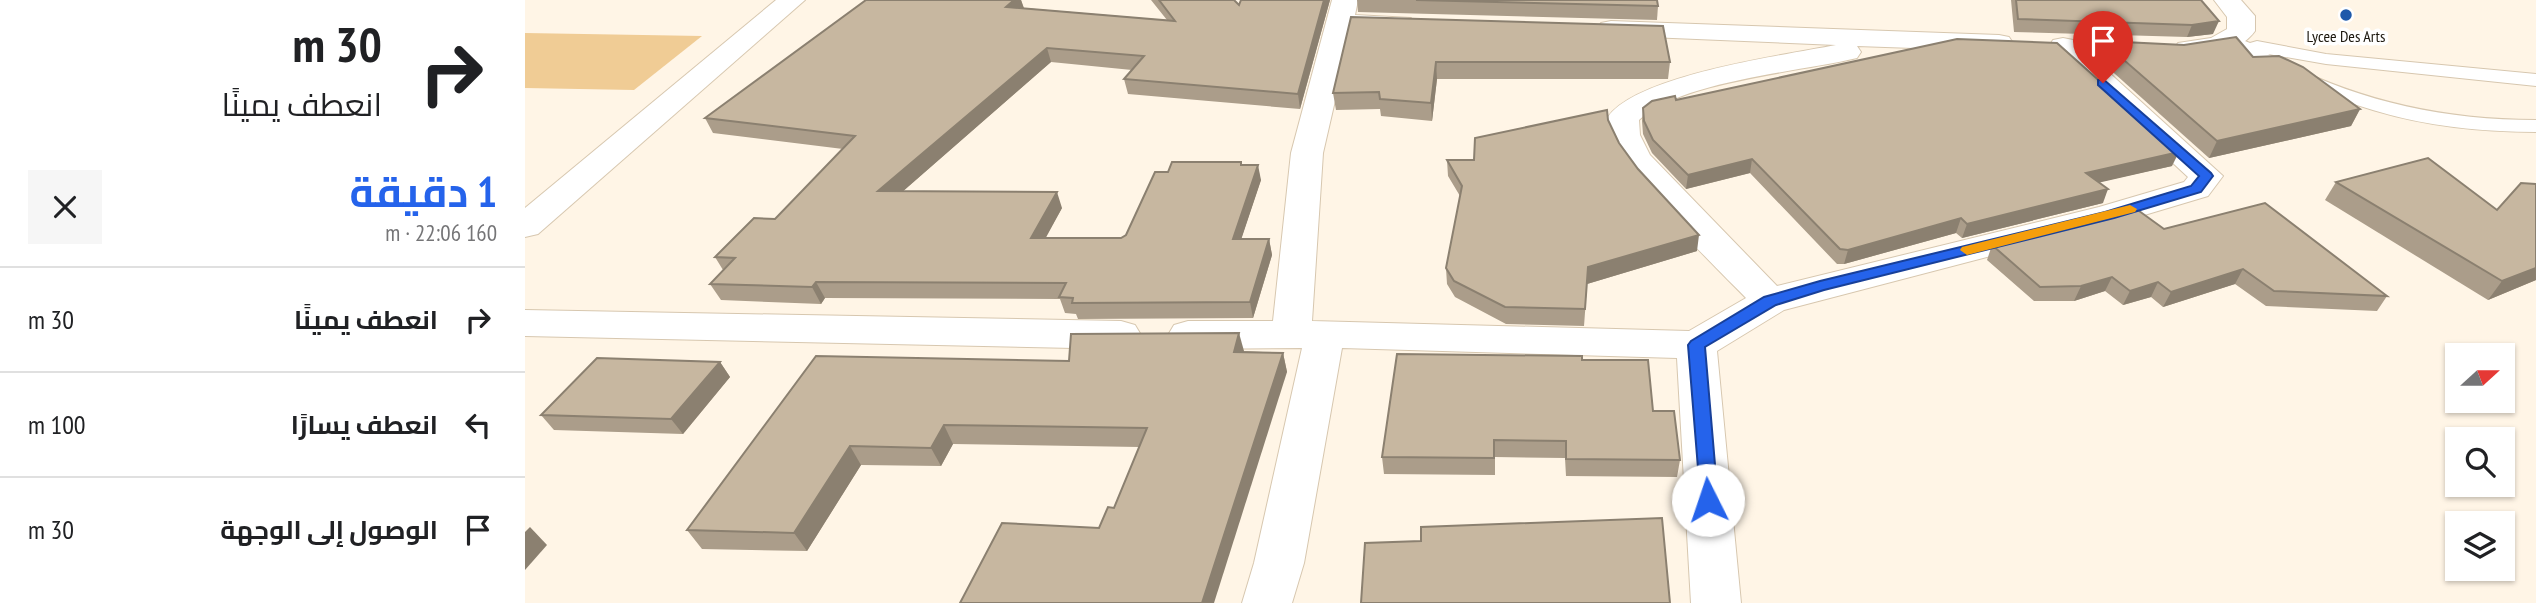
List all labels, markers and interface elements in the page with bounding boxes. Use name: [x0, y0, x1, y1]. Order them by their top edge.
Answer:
marker: Lycee Des Arts: [2338, 7, 2354, 23]
pin: [2073, 11, 2133, 83]
text: 30 m: [293, 12, 382, 76]
icon: arrive: [2084, 22, 2122, 60]
place label: Lycee Des Arts: [2307, 26, 2385, 46]
icon: right: [406, 28, 497, 119]
text: انعطف يمينًا: [222, 83, 382, 125]
text: 1 دقيقة: [350, 164, 497, 219]
button: close: [28, 170, 102, 244]
text: 160 m · 22:06: [385, 218, 497, 247]
icon: right: [459, 301, 497, 339]
text: 30 m: [28, 303, 74, 336]
text: انعطف يمينًا: [294, 303, 438, 336]
north arrow: [2445, 343, 2515, 413]
map controls: [2445, 343, 2515, 581]
icon: left: [459, 406, 497, 444]
text: 100 m: [28, 408, 86, 441]
text: انعطف يسارًا: [291, 408, 438, 441]
button: search: [2445, 427, 2515, 497]
position arrow: [1671, 463, 1745, 537]
icon: arrive: [459, 511, 497, 549]
button: layers: [2445, 511, 2515, 581]
text: 30 m: [28, 513, 74, 546]
text: الوصول إلى الوجهة: [220, 513, 438, 546]

